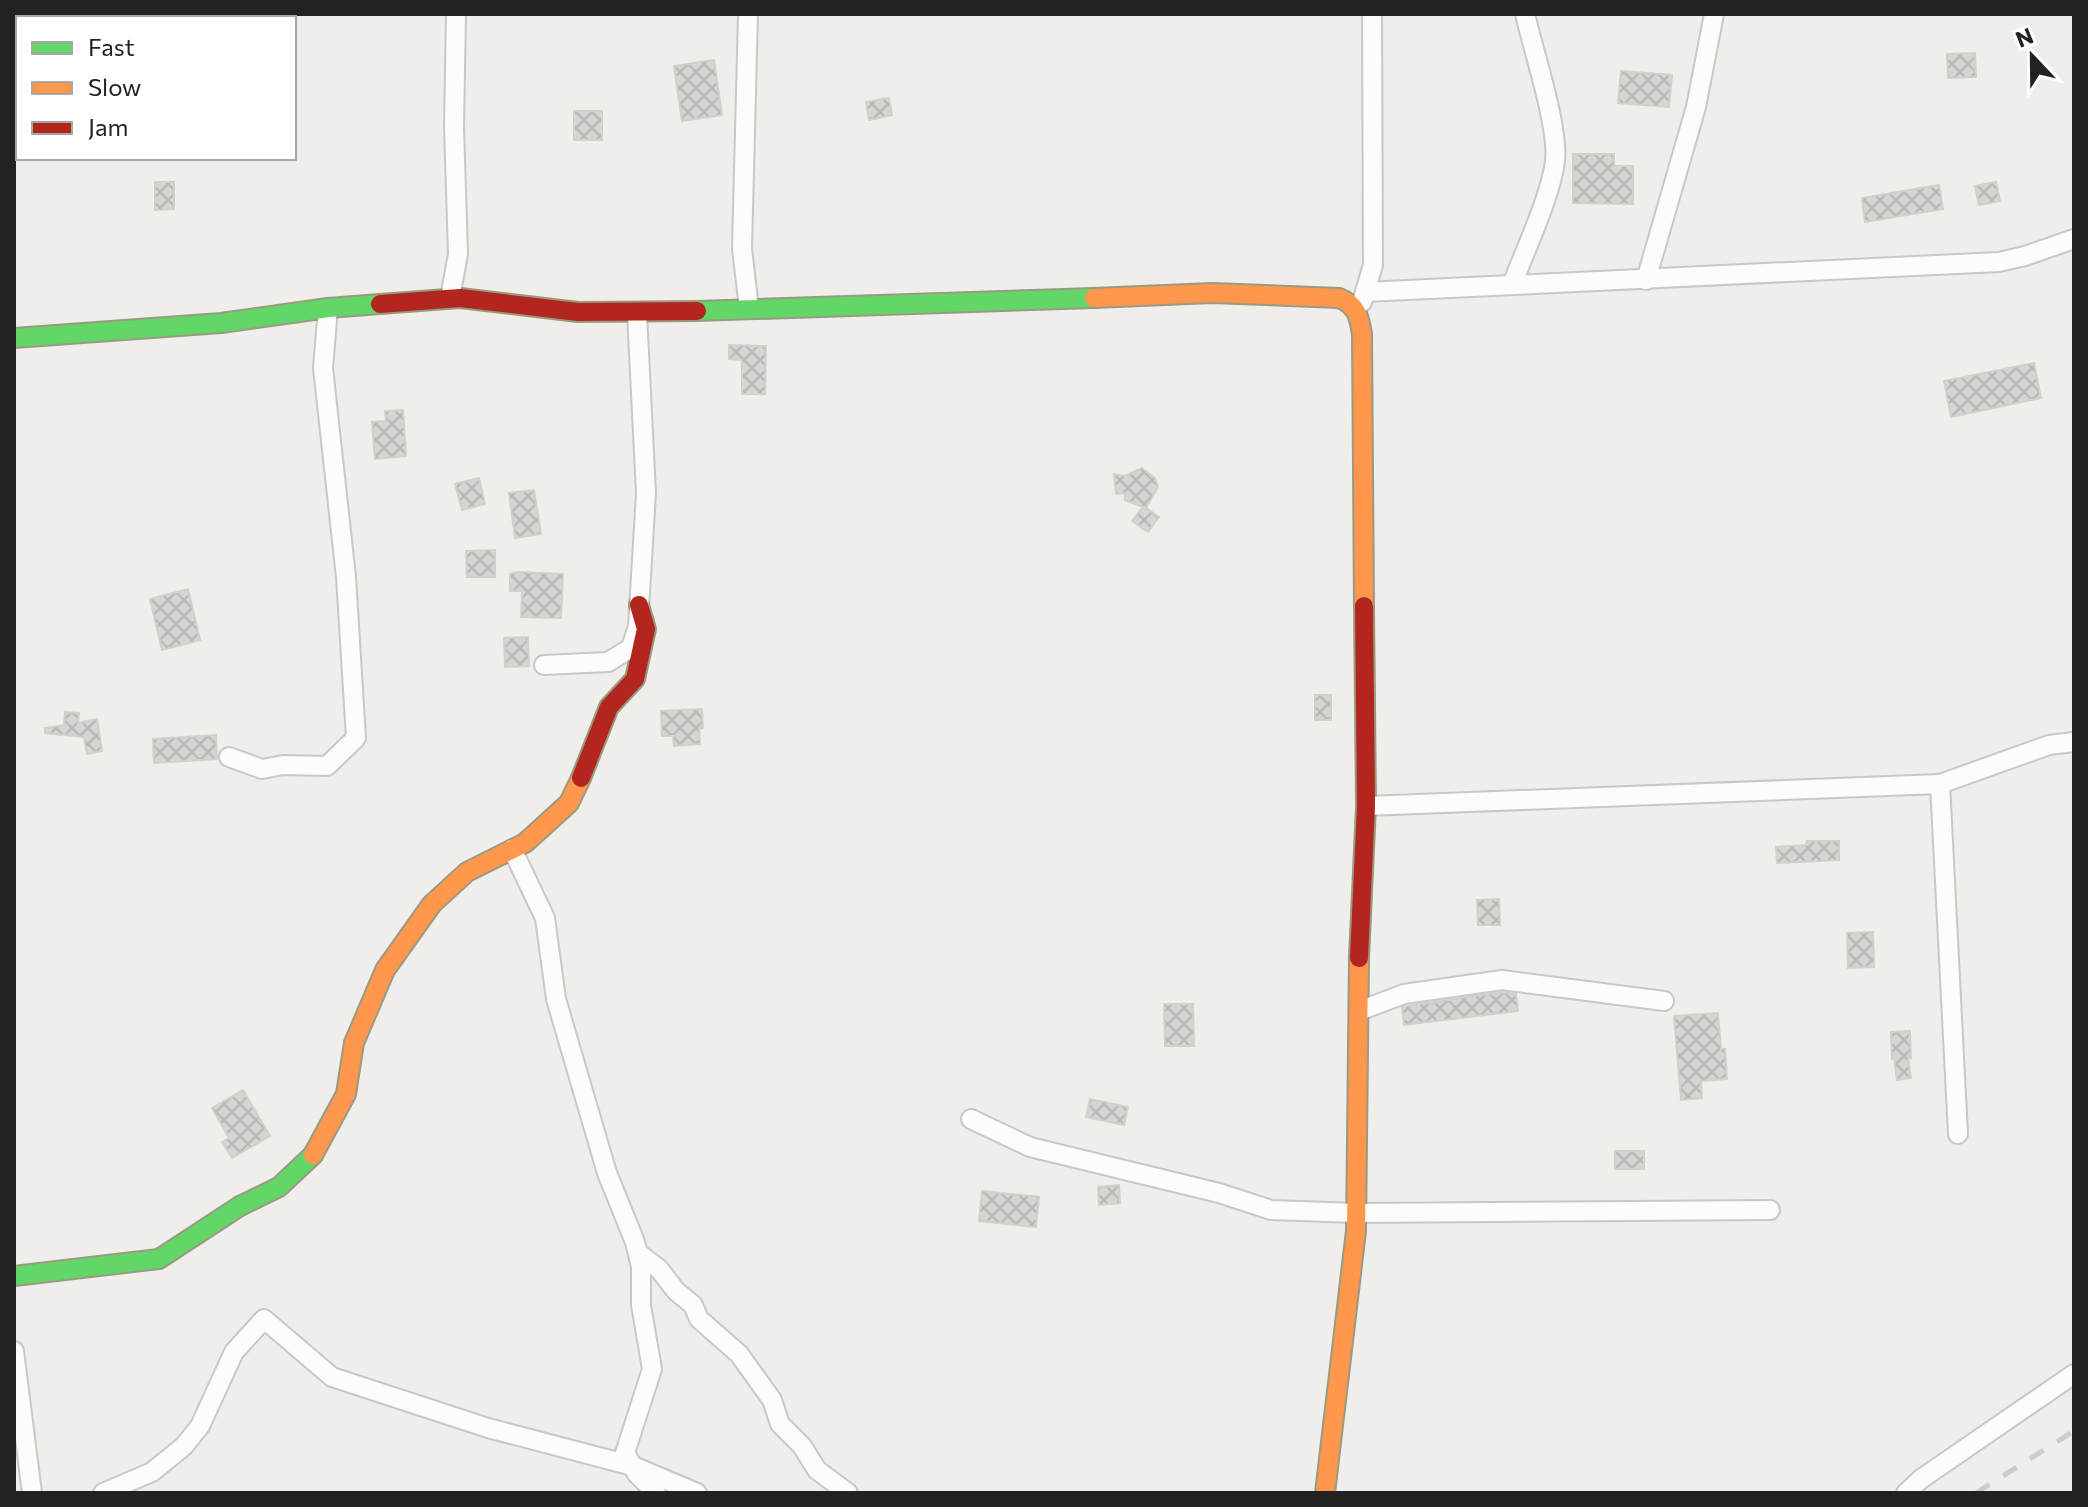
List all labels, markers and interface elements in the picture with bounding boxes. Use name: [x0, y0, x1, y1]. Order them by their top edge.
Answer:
legend: [16, 16, 296, 160]
north arrow: [1992, 16, 2072, 96]
text: N: [2012, 21, 2037, 53]
text: Fast: [88, 32, 135, 61]
text: Slow: [88, 72, 141, 101]
text: Jam: [88, 112, 128, 141]

